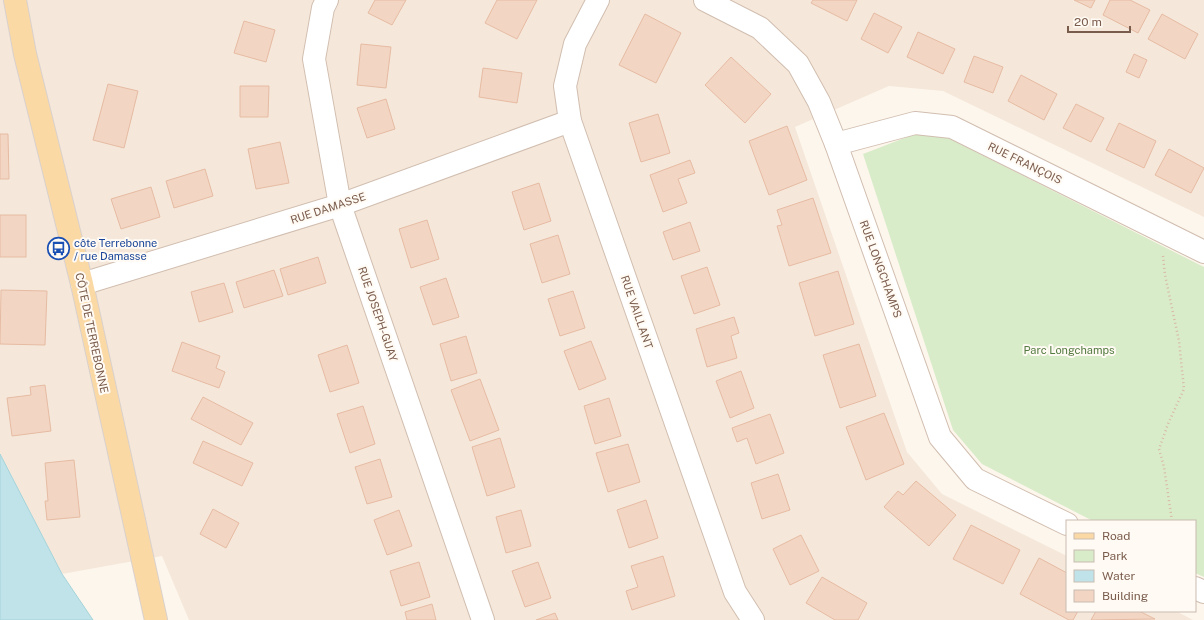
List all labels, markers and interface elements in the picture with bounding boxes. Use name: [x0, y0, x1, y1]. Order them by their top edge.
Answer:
scale bar: [1068, 8, 1130, 34]
text: 20 m: [1074, 15, 1102, 29]
street label: RUE FRANÇOIS: [986, 140, 1064, 187]
street label: RUE DAMASSE: [289, 190, 367, 226]
street label: RUE LONGCHAMPS: [858, 219, 904, 319]
bus stop icon: côte Terrebonne / rue Damasse: [46, 236, 72, 262]
place label: côte Terrebonne / rue Damasse: [74, 237, 157, 262]
street label: RUE JOSEPH-GUAY: [356, 265, 400, 363]
street label: CÔTE DE TERREBONNE: [73, 271, 112, 395]
street label: RUE VAILLANT: [619, 274, 655, 351]
park label: Parc Longchamps: [1023, 344, 1115, 356]
legend: [1066, 520, 1196, 612]
text: Road: [1102, 529, 1130, 543]
text: Park: [1102, 549, 1128, 563]
text: Water: [1102, 569, 1136, 583]
text: Building: [1102, 589, 1148, 603]

